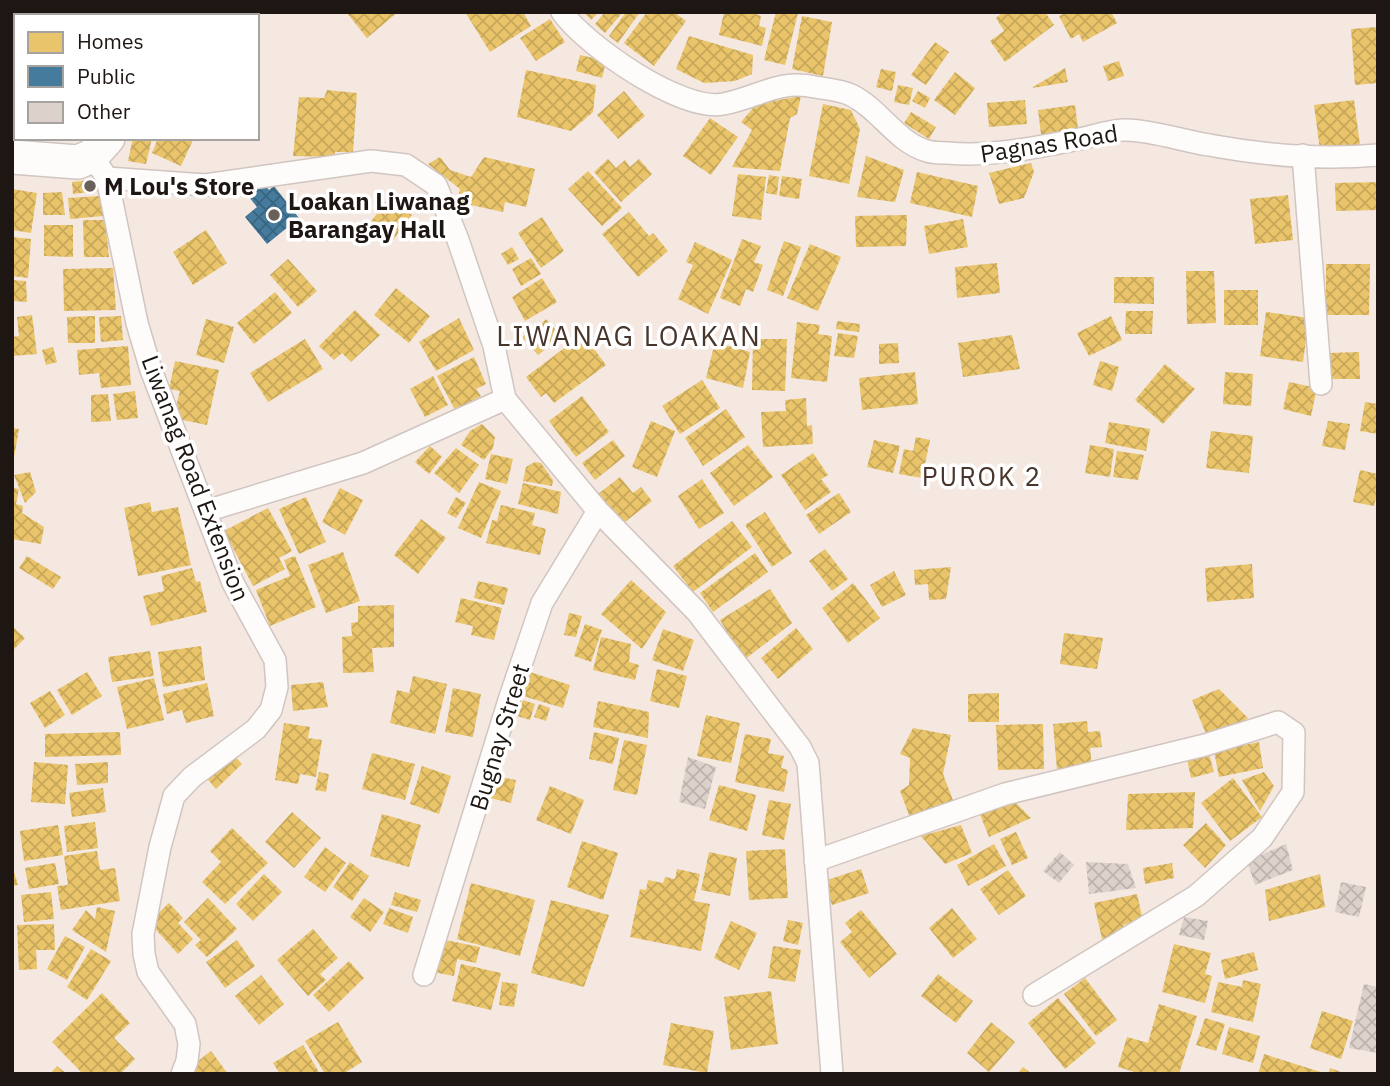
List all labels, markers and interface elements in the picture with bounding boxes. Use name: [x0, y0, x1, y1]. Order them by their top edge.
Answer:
legend: [14, 14, 259, 140]
text: Homes: [77, 27, 144, 55]
text: Public: [77, 62, 135, 90]
text: Other: [77, 97, 131, 125]
street label: Pagnas Road: [978, 116, 1120, 170]
place label: M Lou's Store: [104, 170, 254, 202]
marker: M Lou's Store: [82, 178, 98, 194]
place label: Loakan Liwanag Barangay Hall: [288, 185, 470, 245]
marker: Loakan Liwanag Barangay Hall: [266, 207, 282, 223]
district label: LIWANAG LOAKAN: [496, 317, 762, 354]
street label: Liwanag Road Extension: [134, 351, 258, 605]
district label: PUROK 2: [922, 459, 1042, 493]
street label: Bugnay Street: [462, 660, 536, 814]

